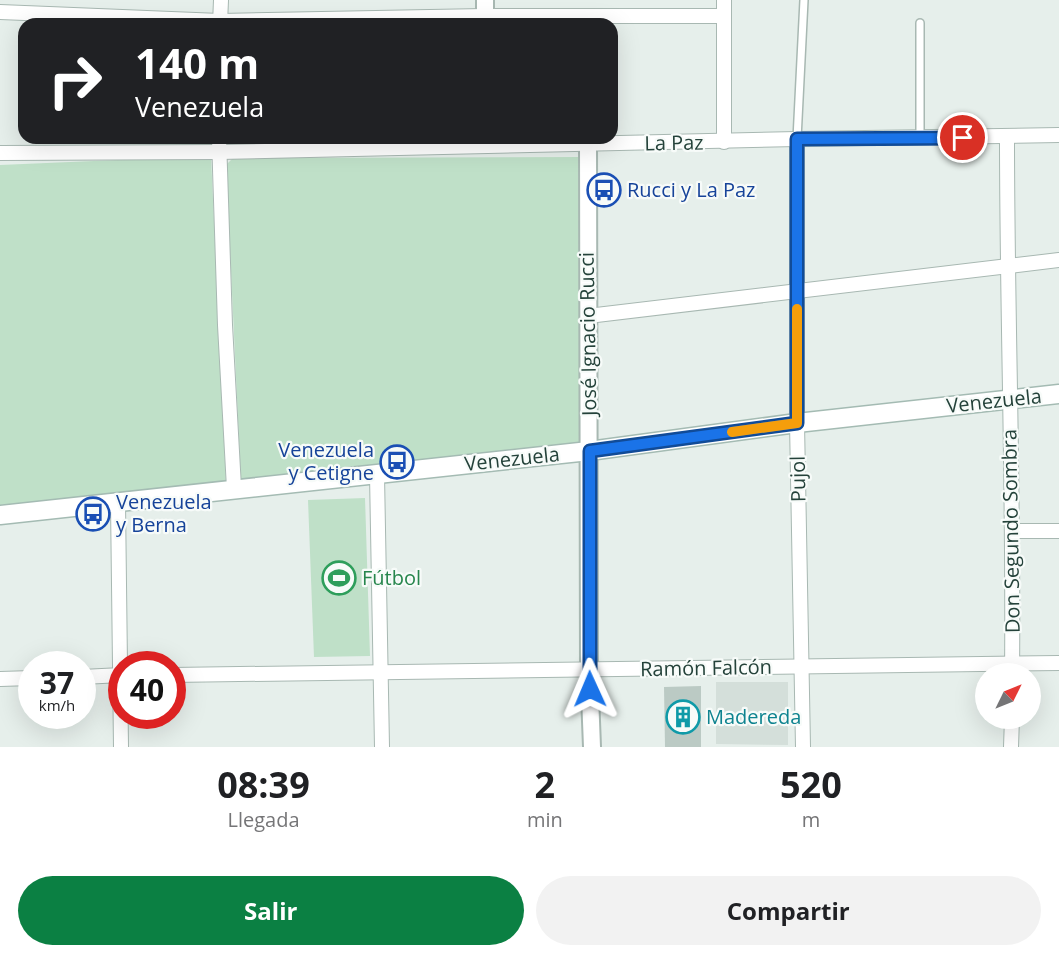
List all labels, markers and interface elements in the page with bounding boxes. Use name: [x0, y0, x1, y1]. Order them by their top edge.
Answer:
text: 140 m: [135, 34, 259, 91]
icon: right: [36, 42, 114, 120]
text: Venezuela: [135, 88, 264, 125]
pin: [937, 112, 988, 163]
icon: arrive: [946, 121, 979, 154]
street label: La Paz: [644, 128, 704, 157]
bus stop icon: Rucci y La Paz: [586, 172, 622, 208]
place label: Rucci y La Paz: [627, 176, 756, 203]
street label: José Ignacio Rucci: [573, 252, 602, 418]
street label: Venezuela: [945, 382, 1043, 419]
street label: Don Segundo Sombra: [995, 429, 1026, 633]
place label: Venezuela y Cetigne: [278, 436, 374, 486]
street label: Venezuela: [463, 440, 561, 477]
bus stop icon: Venezuela y Cetigne: [379, 444, 415, 480]
street label: Pujol: [784, 456, 811, 502]
place label: Venezuela y Berna: [116, 488, 212, 538]
bus stop icon: Venezuela y Berna: [75, 496, 111, 532]
sports icon: Fútbol: [321, 560, 357, 596]
place label: Fútbol: [362, 564, 421, 591]
speed limit sign: 40: [108, 651, 186, 729]
street label: Ramón Falcón: [640, 653, 772, 682]
position arrow: [558, 657, 622, 721]
text: 37: [40, 662, 74, 703]
north arrow: [975, 663, 1041, 729]
map controls: [975, 663, 1041, 729]
text: km/h: [39, 695, 75, 715]
building icon: Madereda: [665, 699, 701, 735]
place label: Madereda: [706, 703, 801, 730]
text: 08:39: [217, 760, 310, 809]
text: 2: [535, 760, 555, 809]
text: 520: [780, 760, 842, 809]
text: Llegada: [227, 806, 300, 833]
text: min: [527, 806, 563, 833]
text: m: [802, 806, 820, 833]
button: Salir: [18, 876, 524, 945]
button: Compartir: [536, 876, 1041, 945]

